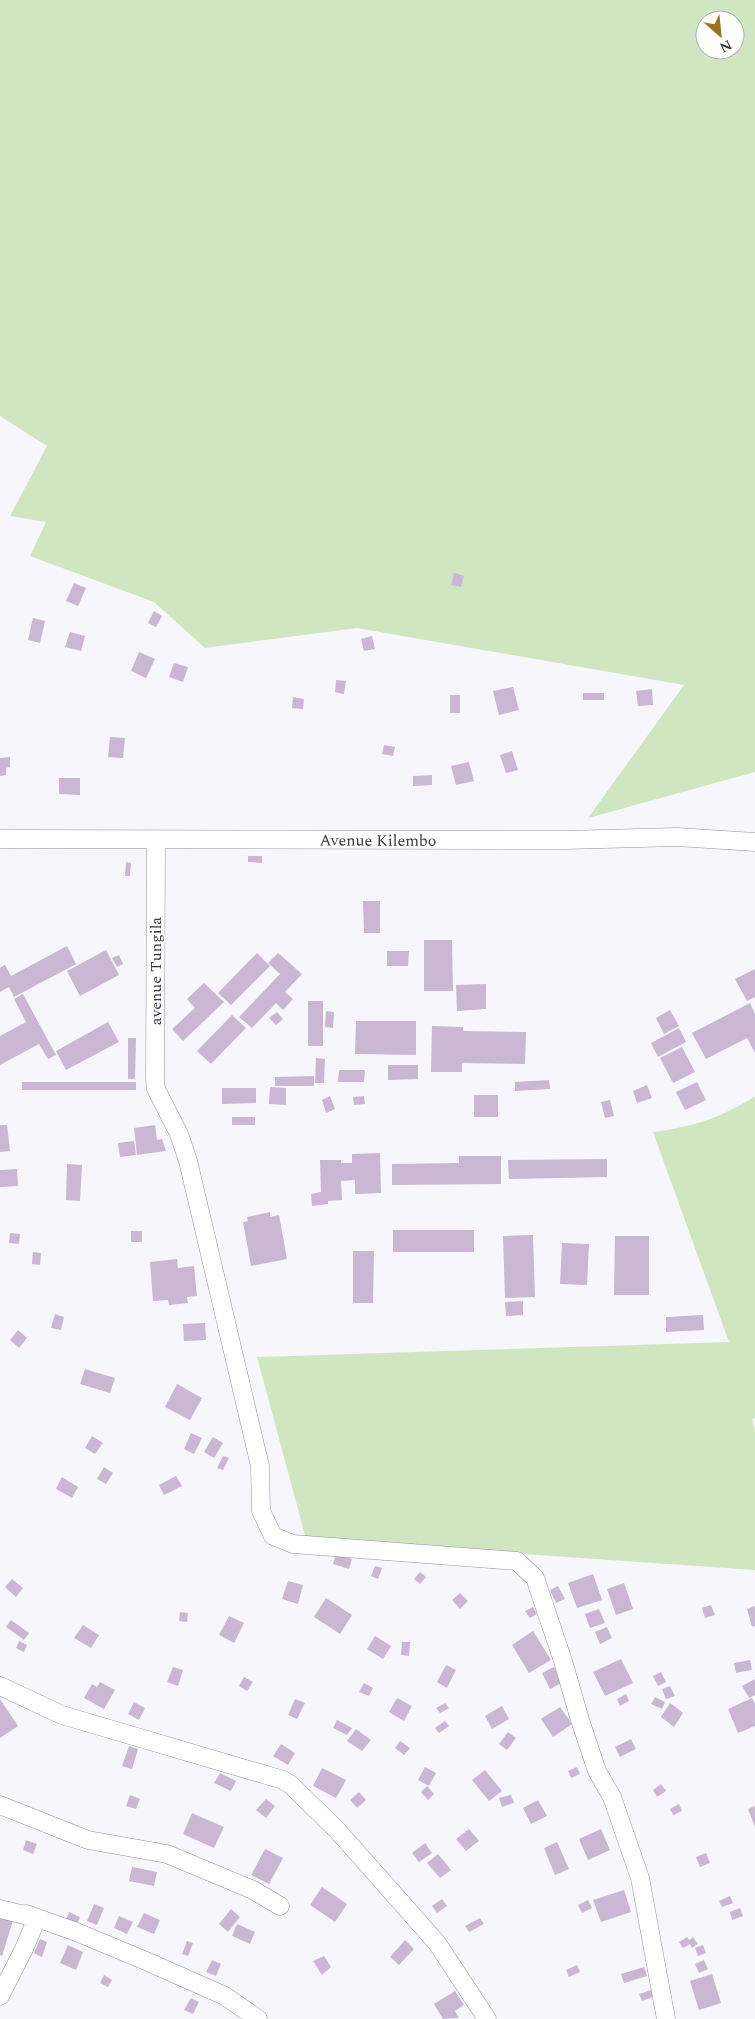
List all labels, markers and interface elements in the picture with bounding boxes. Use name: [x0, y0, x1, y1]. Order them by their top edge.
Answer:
north arrow: [695, 10, 745, 60]
text: N: [716, 34, 736, 58]
street label: Avenue Kilembo: [319, 829, 437, 853]
street label: avenue Tungila: [144, 917, 168, 1025]

